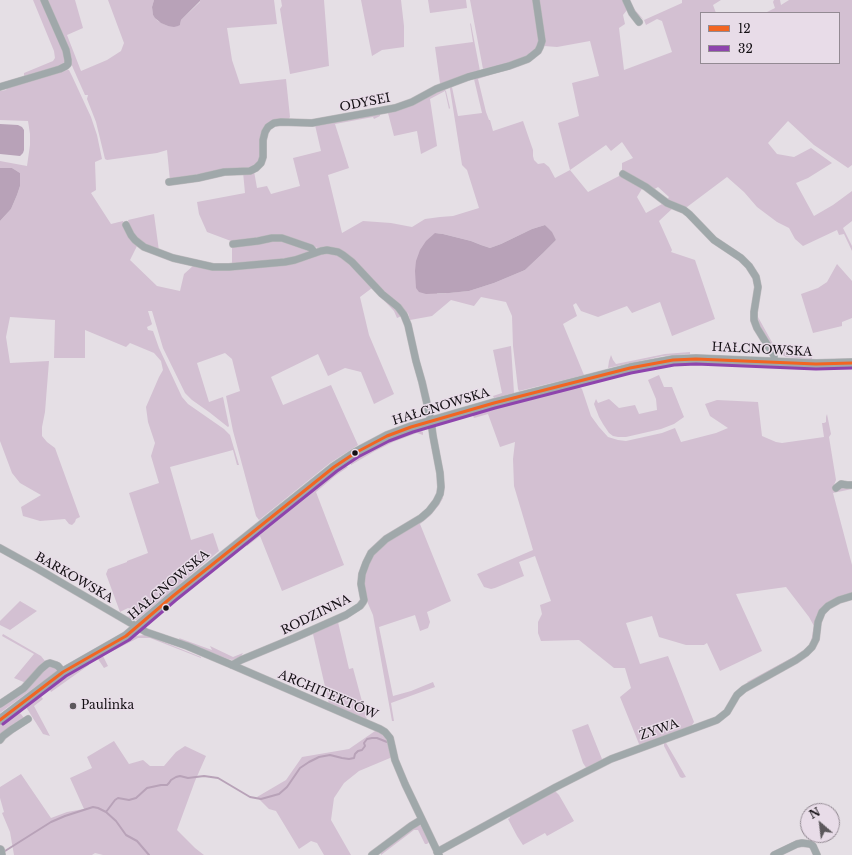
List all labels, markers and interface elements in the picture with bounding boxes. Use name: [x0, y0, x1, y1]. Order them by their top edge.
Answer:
legend: [700, 12, 840, 64]
text: 12: [738, 21, 751, 36]
text: 32: [738, 41, 753, 56]
street label: ODYSEI: [338, 91, 392, 115]
street label: HAŁCNOWSKA: [711, 340, 813, 360]
street label: HAŁCNOWSKA: [391, 385, 491, 429]
unlabelled marker: [350, 448, 360, 458]
street label: HAŁCNOWSKA: [126, 547, 212, 623]
street label: BARKOWSKA: [32, 550, 116, 606]
street label: RODZINNA: [279, 592, 353, 638]
unlabelled marker: [161, 603, 171, 613]
street label: ARCHITEKTÓW: [276, 668, 380, 722]
place label: Paulinka: [81, 699, 134, 713]
marker: Paulinka: [68, 701, 78, 711]
street label: ŻYWA: [637, 717, 681, 743]
north arrow: [800, 803, 840, 843]
text: N: [807, 805, 823, 822]

